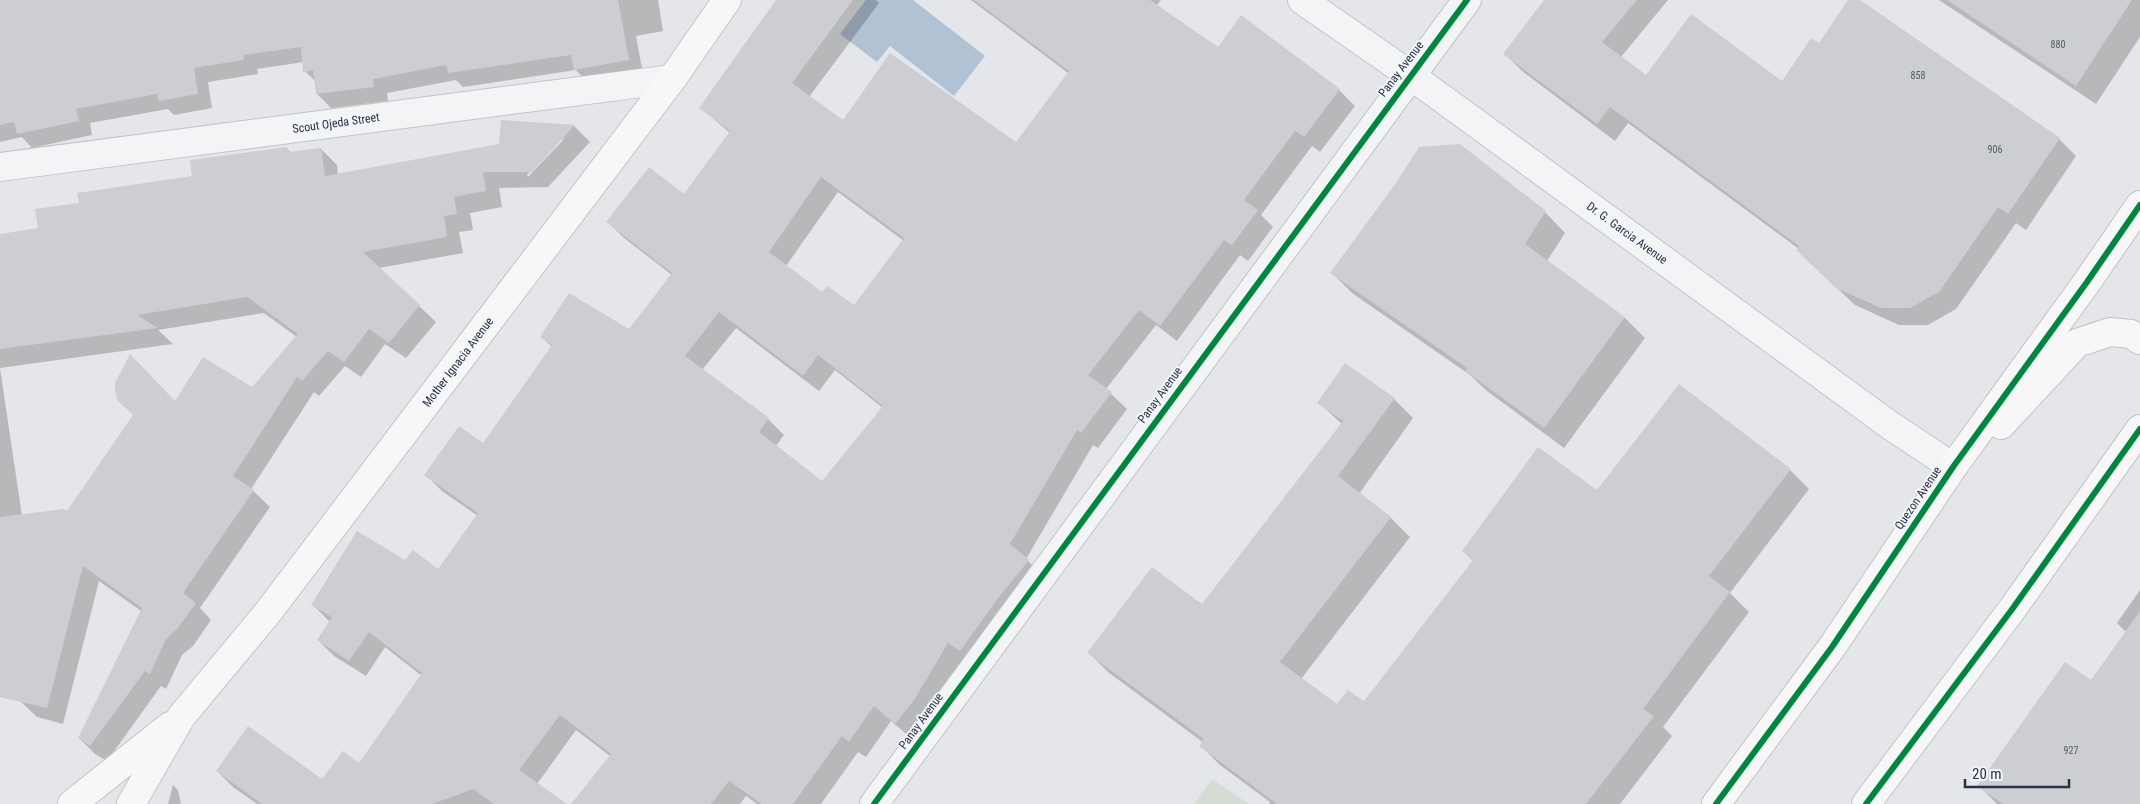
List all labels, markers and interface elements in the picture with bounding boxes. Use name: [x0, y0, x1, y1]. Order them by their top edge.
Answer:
street label: Panay Avenue: [1376, 38, 1427, 100]
house number: 880: [2051, 39, 2065, 50]
house number: 858: [1911, 70, 1925, 81]
street label: Scout Ojeda Street: [291, 110, 381, 136]
house number: 906: [1988, 144, 2002, 155]
street label: Dr. G. Garcia Avenue: [1584, 199, 1670, 267]
street label: Mother Ignacia Avenue: [420, 314, 496, 409]
street label: Panay Avenue: [1135, 364, 1185, 426]
street label: Quezon Avenue: [1892, 464, 1944, 532]
street label: Panay Avenue: [896, 690, 946, 752]
house number: 927: [2064, 745, 2078, 756]
scale bar: [1965, 756, 2069, 788]
text: 20 m: [1972, 765, 2002, 783]

